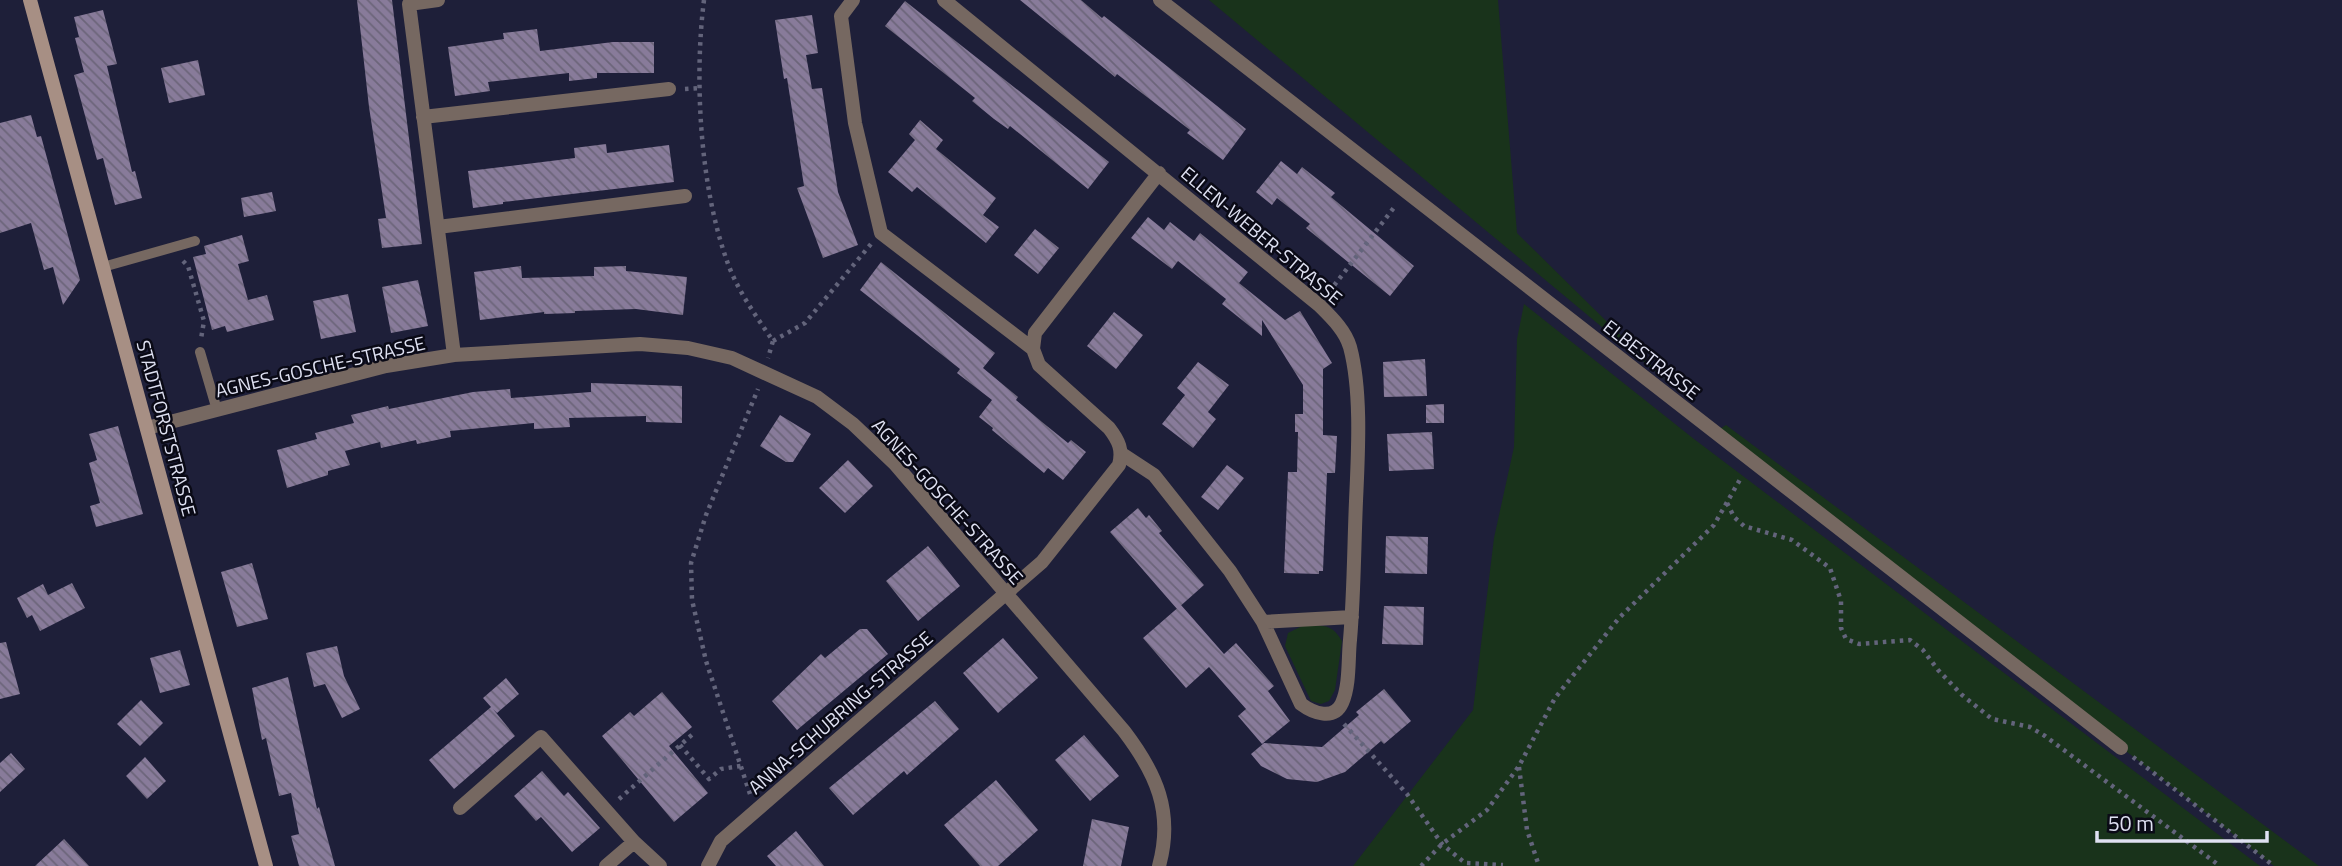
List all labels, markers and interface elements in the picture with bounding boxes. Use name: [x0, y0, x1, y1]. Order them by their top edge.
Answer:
street label: ELLEN-WEBER-STRASSE: [1175, 159, 1349, 311]
street label: ELBESTRASSE: [1597, 312, 1707, 406]
street label: AGNES-GOSCHE-STRASSE: [212, 328, 428, 404]
street label: STADTFORSTSTRASSE: [130, 337, 204, 519]
street label: AGNES-GOSCHE-STRASSE: [865, 412, 1031, 590]
street label: ANNA-SCHUBRING-STRASSE: [741, 624, 939, 800]
scale bar: [2097, 800, 2267, 844]
text: 50 m: [2108, 807, 2154, 839]

